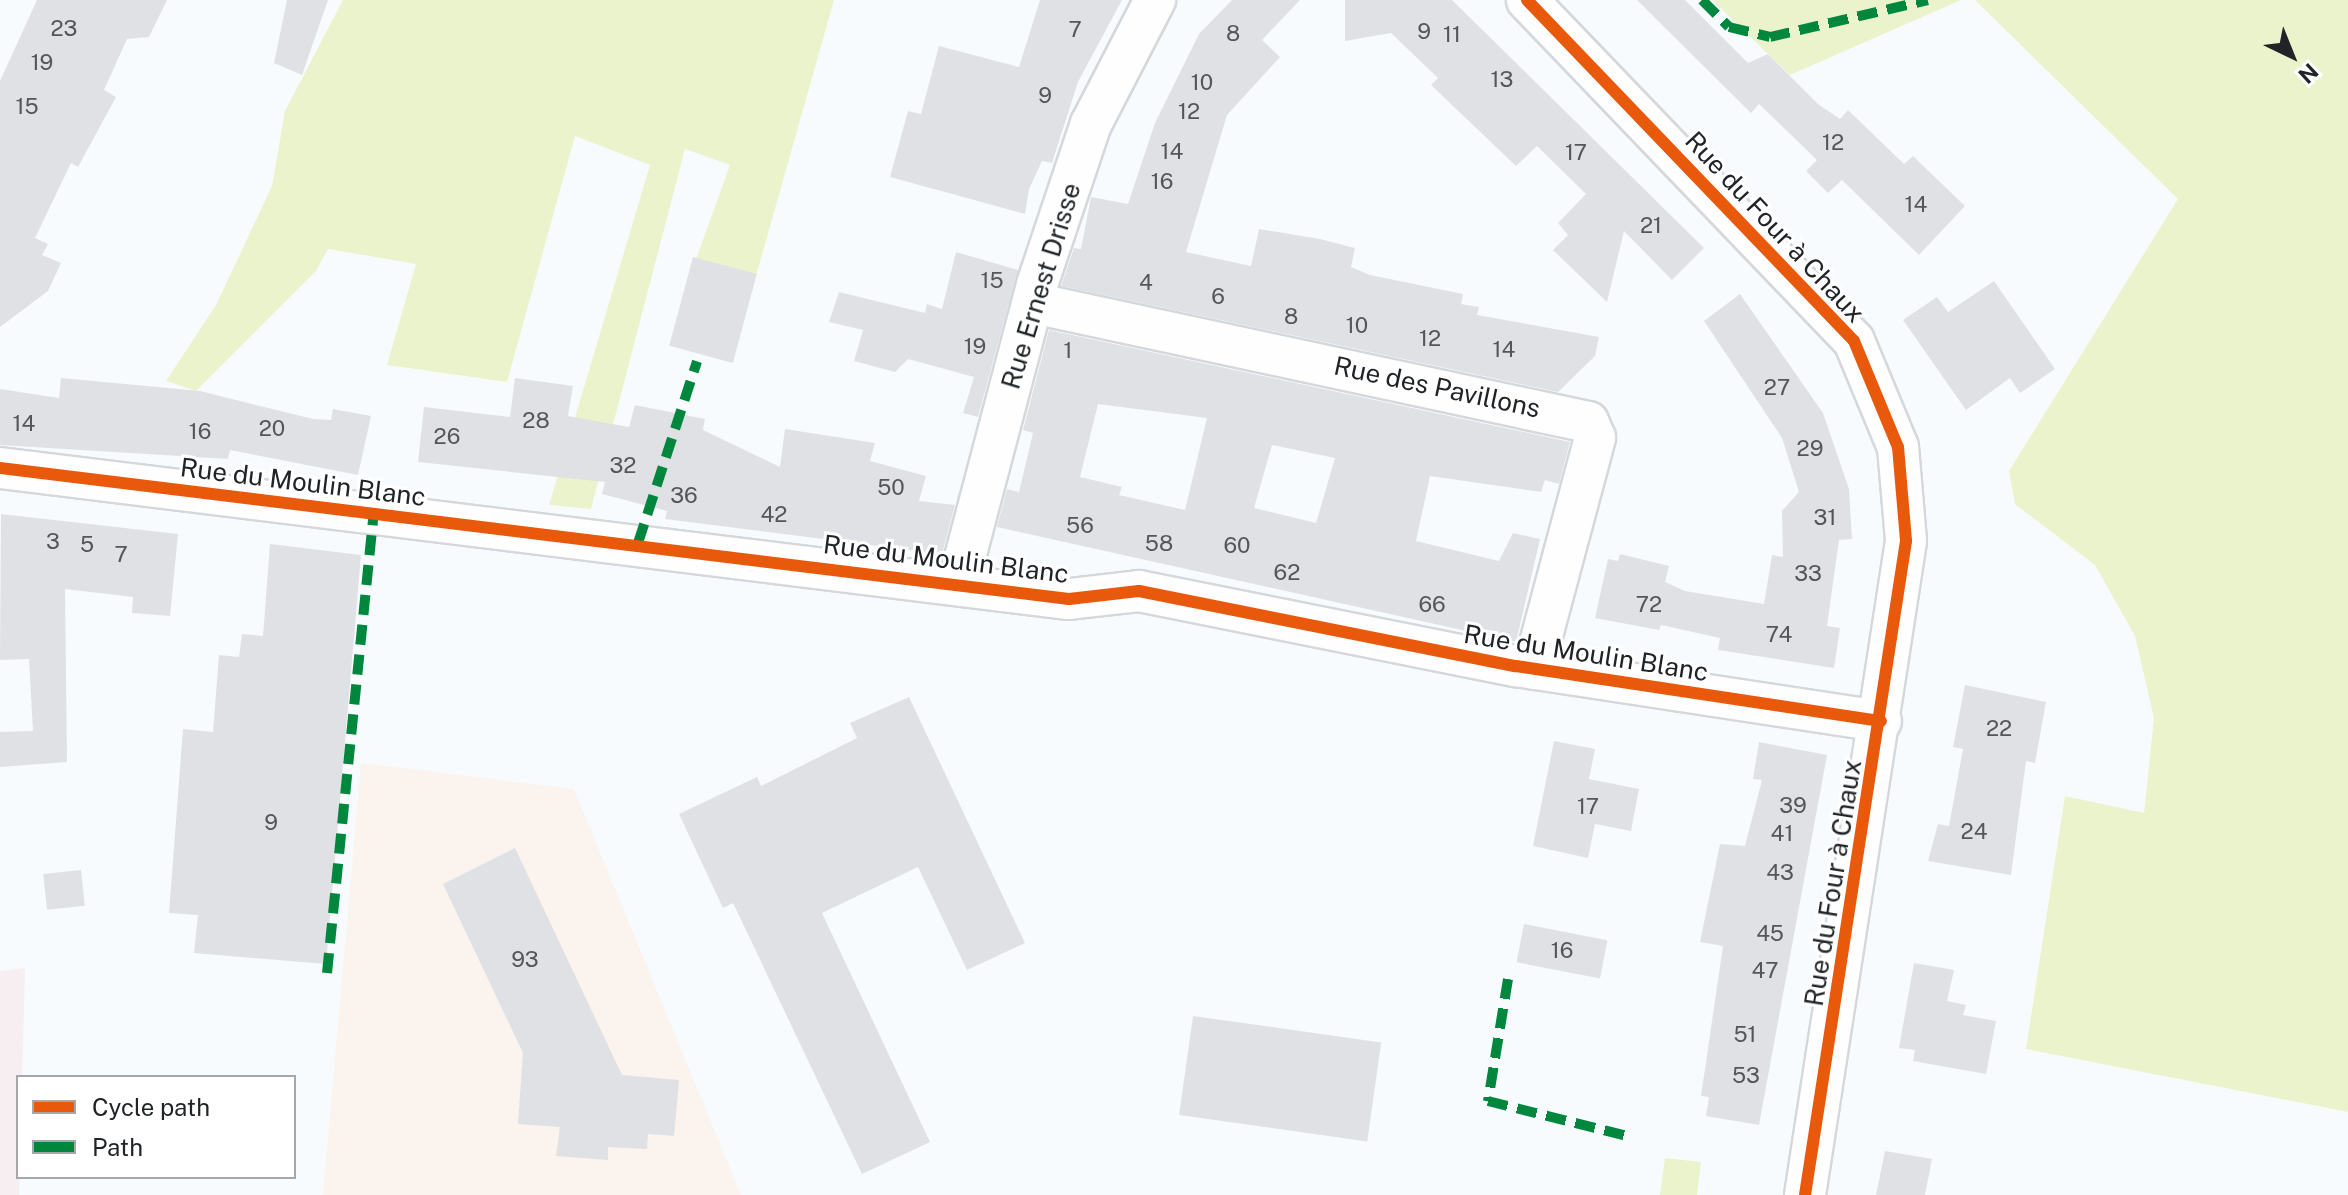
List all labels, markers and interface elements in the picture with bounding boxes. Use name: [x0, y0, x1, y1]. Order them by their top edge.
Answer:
house number: 23: [51, 16, 77, 42]
north arrow: [2252, 16, 2332, 96]
house number: 7: [1068, 17, 1082, 43]
house number: 9: [1417, 19, 1431, 45]
house number: 8: [1226, 21, 1240, 47]
house number: 11: [1443, 22, 1461, 48]
house number: 19: [31, 50, 53, 76]
text: N: [2293, 58, 2324, 89]
house number: 13: [1491, 67, 1513, 93]
house number: 10: [1191, 70, 1213, 96]
house number: 9: [1038, 83, 1052, 109]
house number: 15: [15, 94, 39, 120]
house number: 12: [1178, 99, 1200, 125]
street label: Rue du Four à Chaux: [1678, 125, 1872, 329]
house number: 12: [1822, 130, 1844, 156]
house number: 14: [1161, 139, 1183, 165]
house number: 17: [1565, 140, 1587, 166]
house number: 16: [1151, 169, 1173, 195]
street label: Rue Ernest Drisse: [995, 179, 1087, 393]
house number: 14: [1905, 192, 1927, 218]
house number: 21: [1640, 213, 1662, 239]
house number: 15: [980, 268, 1004, 294]
house number: 4: [1139, 270, 1153, 296]
house number: 6: [1211, 284, 1225, 310]
house number: 8: [1284, 304, 1298, 330]
house number: 10: [1346, 313, 1368, 339]
house number: 12: [1419, 326, 1441, 352]
house number: 19: [964, 334, 986, 360]
house number: 14: [1493, 337, 1515, 363]
house number: 1: [1064, 338, 1072, 364]
street label: Rue des Pavillons: [1331, 350, 1543, 424]
house number: 27: [1764, 375, 1790, 401]
house number: 28: [522, 408, 550, 434]
house number: 14: [13, 411, 35, 437]
house number: 20: [259, 416, 285, 442]
house number: 16: [189, 419, 211, 445]
house number: 26: [434, 424, 460, 450]
house number: 29: [1797, 436, 1823, 462]
street label: Rue du Moulin Blanc: [178, 451, 428, 513]
house number: 32: [610, 453, 636, 479]
house number: 50: [877, 475, 905, 501]
house number: 36: [670, 483, 698, 509]
house number: 42: [761, 502, 787, 528]
house number: 31: [1814, 505, 1836, 531]
house number: 56: [1066, 513, 1094, 539]
street label: Rue du Moulin Blanc: [821, 528, 1071, 590]
house number: 3: [46, 529, 60, 555]
house number: 58: [1145, 531, 1173, 557]
house number: 5: [80, 532, 94, 558]
house number: 60: [1223, 533, 1251, 559]
house number: 7: [114, 542, 128, 568]
house number: 62: [1274, 560, 1300, 586]
house number: 33: [1794, 561, 1822, 587]
house number: 66: [1418, 592, 1446, 618]
house number: 72: [1636, 592, 1662, 618]
street label: Rue du Moulin Blanc: [1461, 618, 1711, 688]
house number: 74: [1766, 622, 1792, 648]
house number: 22: [1986, 716, 2012, 742]
street label: Rue du Four à Chaux: [1798, 757, 1868, 1009]
house number: 39: [1779, 793, 1807, 819]
house number: 17: [1577, 794, 1599, 820]
house number: 9: [264, 810, 278, 836]
house number: 24: [1961, 819, 1987, 845]
house number: 41: [1771, 821, 1793, 847]
house number: 43: [1766, 860, 1794, 886]
house number: 45: [1756, 921, 1784, 947]
house number: 16: [1551, 938, 1573, 964]
house number: 93: [511, 947, 539, 973]
house number: 47: [1751, 958, 1779, 984]
house number: 51: [1733, 1022, 1757, 1048]
house number: 53: [1732, 1063, 1760, 1089]
legend: [16, 1075, 296, 1179]
text: Cycle path: [92, 1093, 210, 1121]
text: Path: [92, 1133, 143, 1161]

